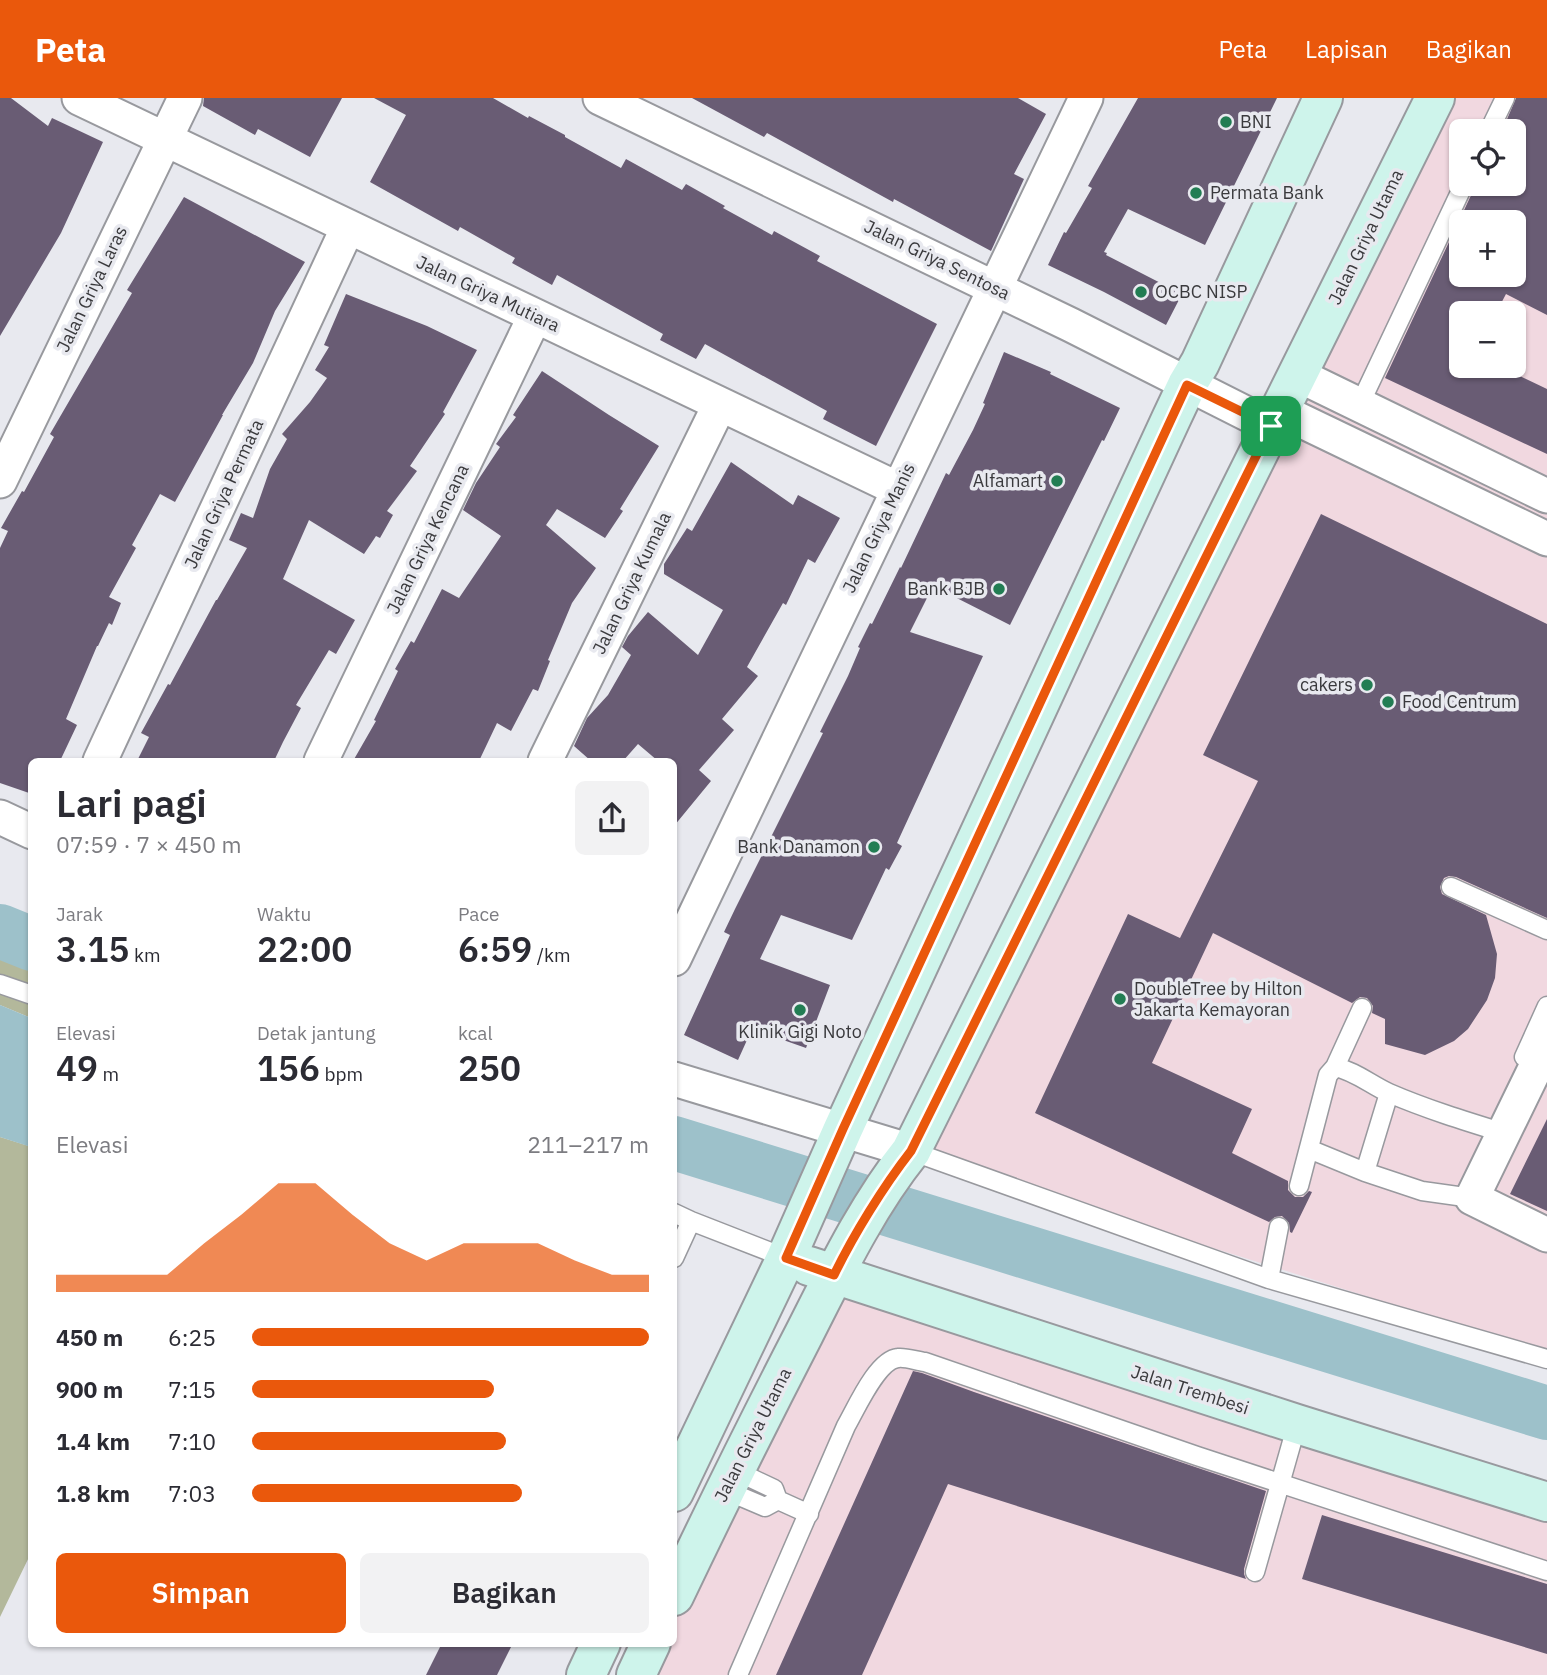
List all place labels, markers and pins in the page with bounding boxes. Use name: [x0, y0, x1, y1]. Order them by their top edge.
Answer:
place label: BNI: [1240, 110, 1272, 133]
marker: BNI: [1218, 114, 1234, 130]
place label: Permata Bank: [1210, 181, 1324, 204]
marker: Permata Bank: [1188, 185, 1204, 201]
place label: OCBC NISP: [1155, 280, 1247, 303]
marker: OCBC NISP: [1133, 284, 1149, 300]
pin: [1241, 396, 1301, 456]
place label: Alfamart: [973, 469, 1043, 492]
marker: Alfamart: [1049, 473, 1065, 489]
place label: Bank BJB: [907, 577, 985, 600]
marker: Bank BJB: [991, 581, 1007, 597]
place label: cakers: [1300, 673, 1353, 696]
marker: cakers: [1359, 677, 1375, 693]
place label: Food Centrum: [1402, 690, 1517, 713]
marker: Food Centrum: [1380, 694, 1396, 710]
place label: Bank Danamon: [737, 835, 860, 858]
marker: Bank Danamon: [866, 839, 882, 855]
place label: DoubleTree by Hilton Jakarta Kemayoran: [1134, 977, 1303, 1021]
marker: DoubleTree by Hilton Jakarta Kemayoran: [1112, 991, 1128, 1007]
marker: Klinik Gigi Noto: [792, 1002, 808, 1018]
place label: Klinik Gigi Noto: [738, 1020, 862, 1043]

